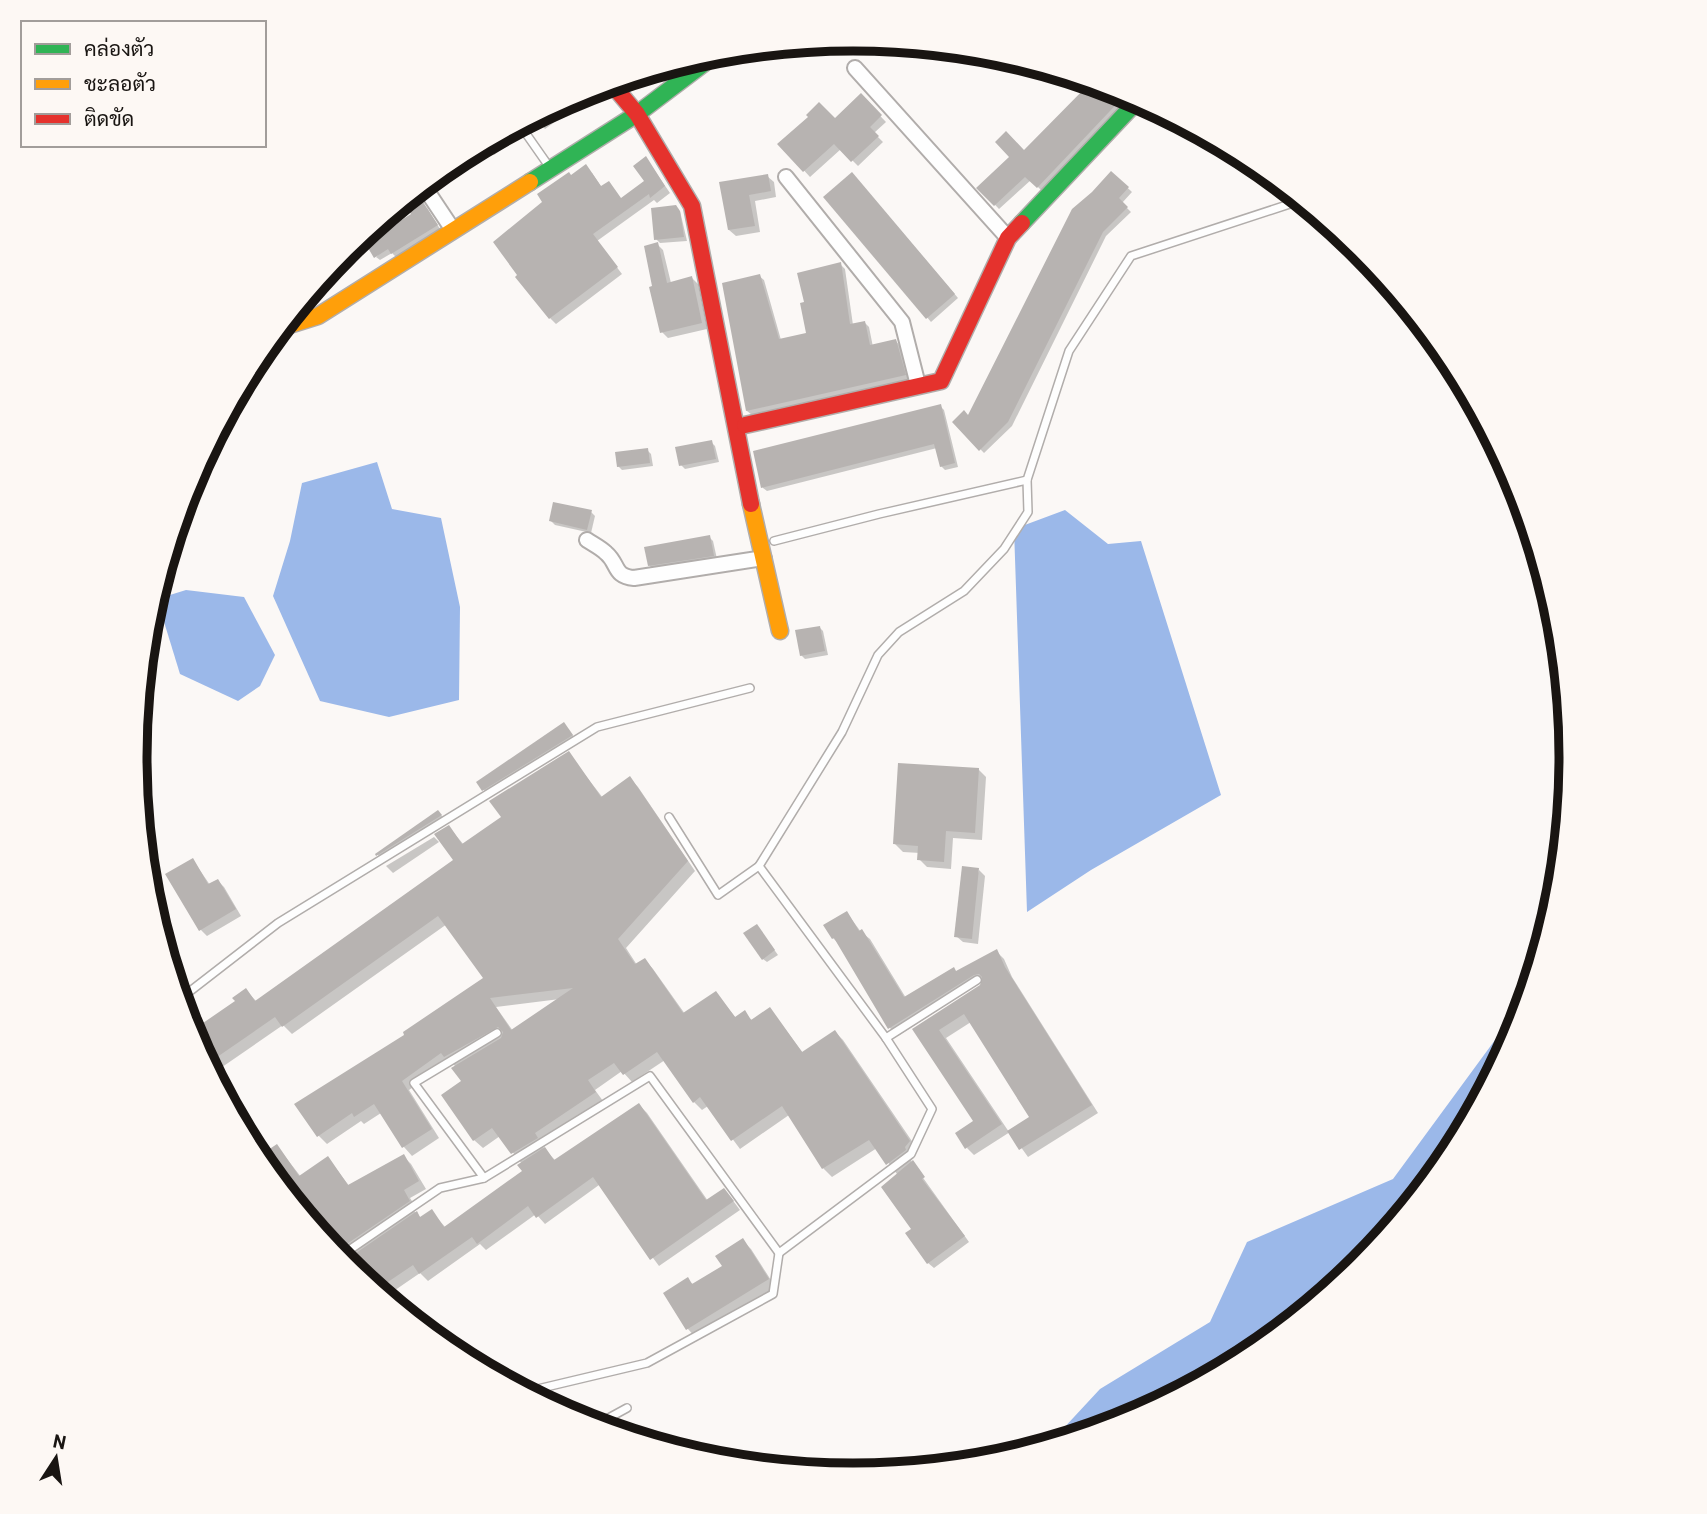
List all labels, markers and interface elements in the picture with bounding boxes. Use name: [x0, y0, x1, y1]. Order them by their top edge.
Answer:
legend: [21, 21, 266, 147]
text: คล่องตัว: [84, 35, 154, 60]
text: ชะลอตัว: [84, 70, 156, 95]
text: ติดขัด: [84, 105, 134, 130]
north arrow: [21, 1423, 91, 1493]
text: N: [51, 1428, 68, 1453]

